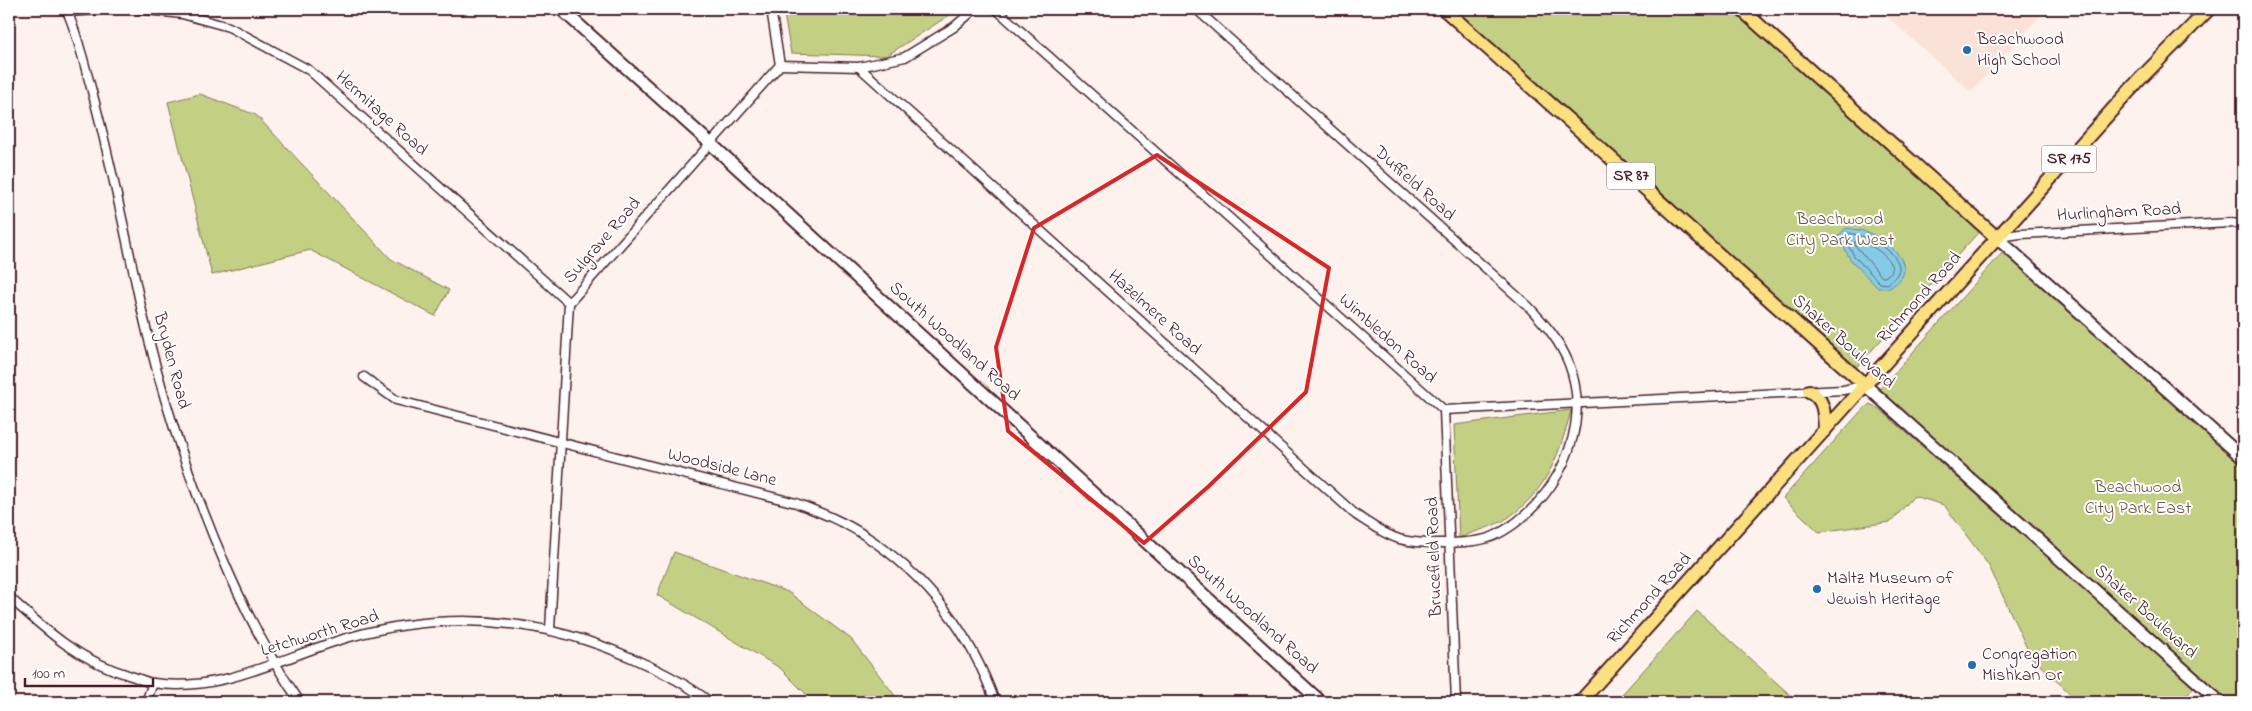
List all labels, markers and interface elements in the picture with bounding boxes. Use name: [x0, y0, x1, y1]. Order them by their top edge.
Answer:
place label: Beachwood High School: [1976, 27, 2064, 75]
marker: Beachwood High School: [1961, 44, 1973, 56]
street label: Hermitage Road: [328, 65, 433, 164]
street label: Duffield Road: [1367, 139, 1461, 228]
road number: SR 175: [2042, 146, 2096, 172]
road number: SR 87: [1607, 162, 1655, 190]
street label: Sulgrave Road: [558, 192, 649, 291]
street label: Hurlingham Road: [2056, 197, 2182, 230]
park label: Beachwood City Park West: [1786, 207, 1894, 254]
street label: Richmond Road: [1872, 246, 1968, 350]
street label: Hazelmere Road: [1101, 264, 1207, 362]
street label: South Woodland Road: [883, 276, 1025, 408]
street label: Wimbledon Road: [1332, 288, 1442, 390]
street label: Shaker Boulevard: [1786, 289, 1900, 395]
street label: Bryden Road: [145, 309, 196, 412]
street label: Woodside Lane: [665, 442, 780, 494]
park label: Beachwood City Park East: [2085, 475, 2191, 522]
street label: Brucefield Road: [1420, 496, 1450, 619]
street label: Richmond Road: [1602, 547, 1698, 651]
street label: South Woodland Road: [1181, 549, 1323, 681]
street label: Shaker Boulevard: [2088, 559, 2202, 665]
place label: Maltz Museum of Jewish Heritage: [1827, 566, 1954, 614]
marker: Maltz Museum of Jewish Heritage: [1811, 583, 1823, 595]
street label: Letchworth Road: [258, 604, 382, 664]
place label: Congregation Mishkan Or: [1982, 642, 2077, 689]
scale bar: [25, 656, 152, 688]
marker: Congregation Mishkan Or: [1966, 659, 1978, 671]
text: 100 m: [32, 663, 65, 685]

